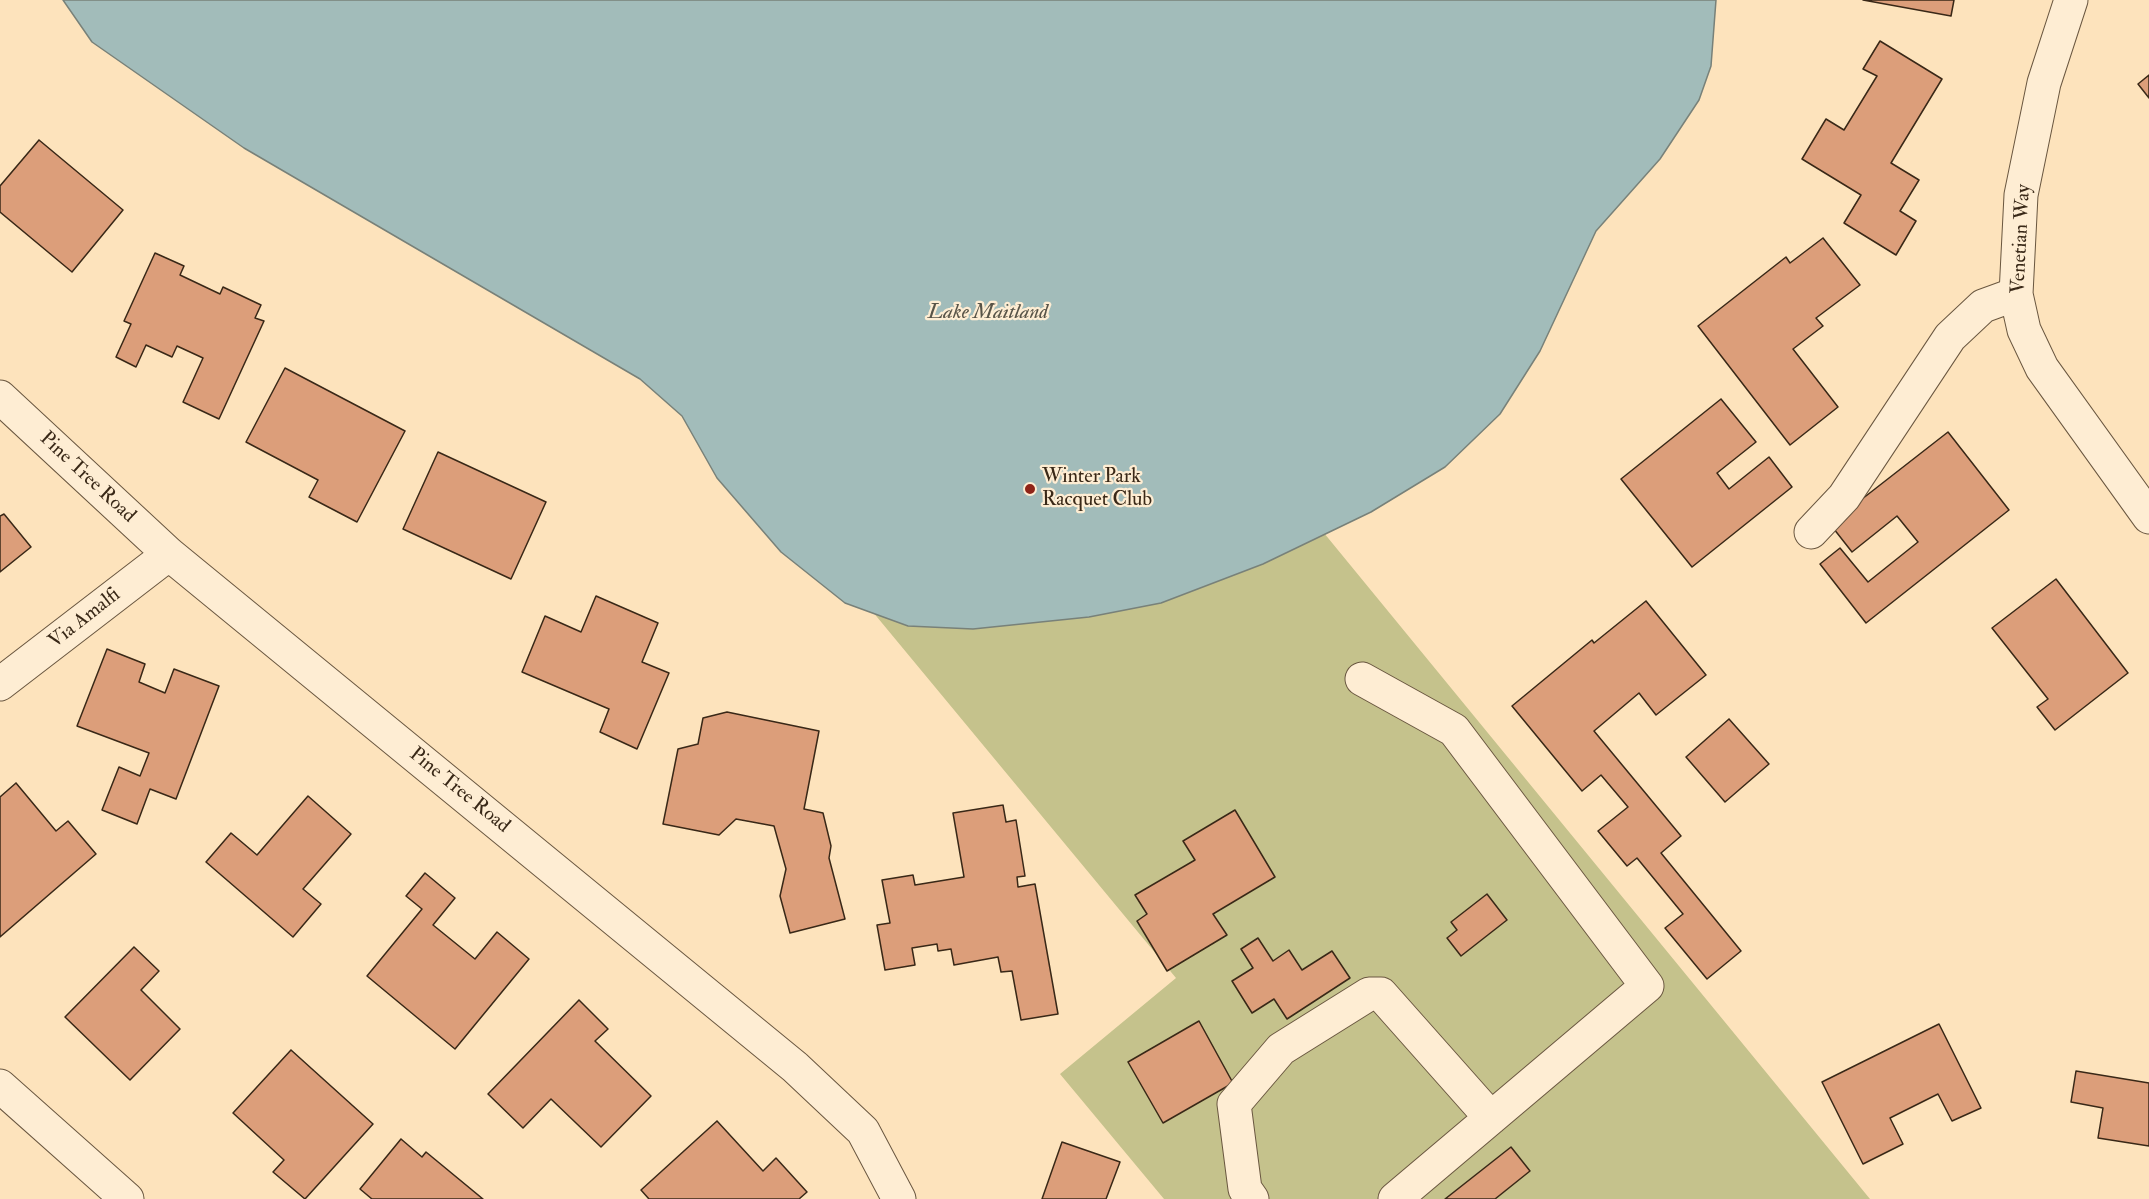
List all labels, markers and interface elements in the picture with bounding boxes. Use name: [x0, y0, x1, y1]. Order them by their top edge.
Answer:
street label: Venetian Way: [2007, 184, 2037, 294]
water label: Lake Maitland: [928, 300, 1048, 326]
street label: Pine Tree Road: [34, 427, 140, 529]
place label: Winter Park Racquet Club: [1042, 466, 1152, 513]
marker: Winter Park Racquet Club: [1023, 482, 1037, 496]
street label: Via Amalfi: [44, 584, 126, 654]
street label: Pine Tree Road: [404, 743, 514, 839]

